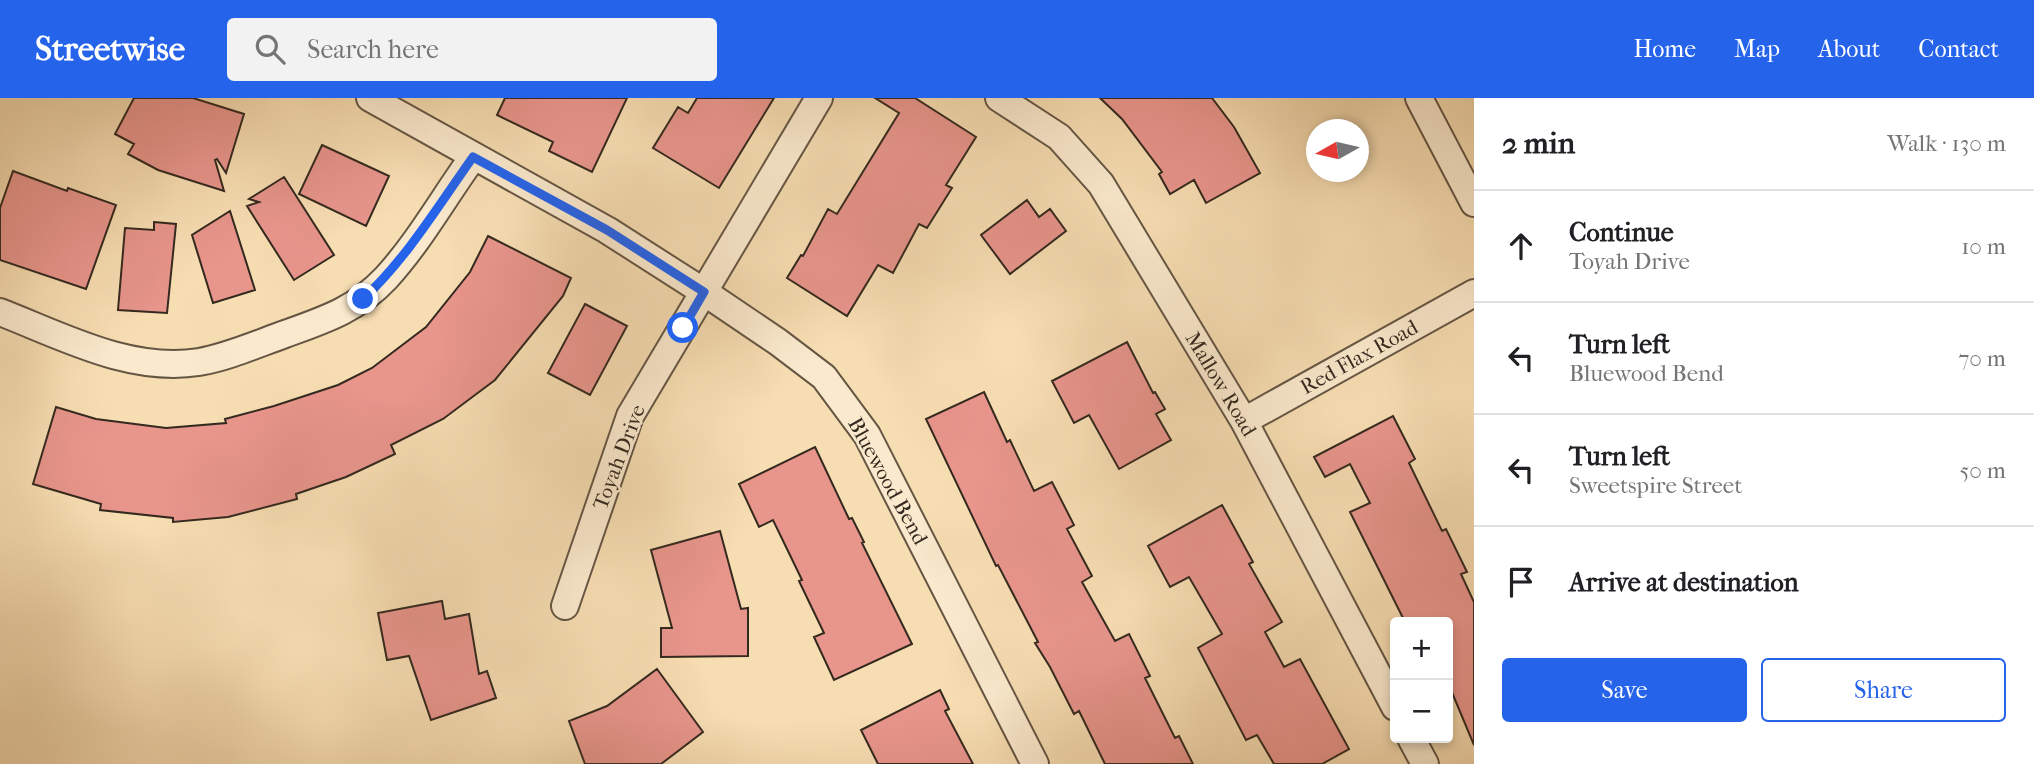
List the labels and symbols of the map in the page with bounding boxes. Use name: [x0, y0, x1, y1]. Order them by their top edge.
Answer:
north arrow: [1306, 119, 1369, 182]
route end: [347, 283, 378, 314]
route start: [667, 312, 698, 343]
street label: Red Flax Road: [1296, 315, 1422, 399]
street label: Mallow Road: [1180, 327, 1262, 441]
street label: Toyah Drive: [588, 401, 650, 513]
street label: Bluewood Bend: [843, 413, 933, 549]

